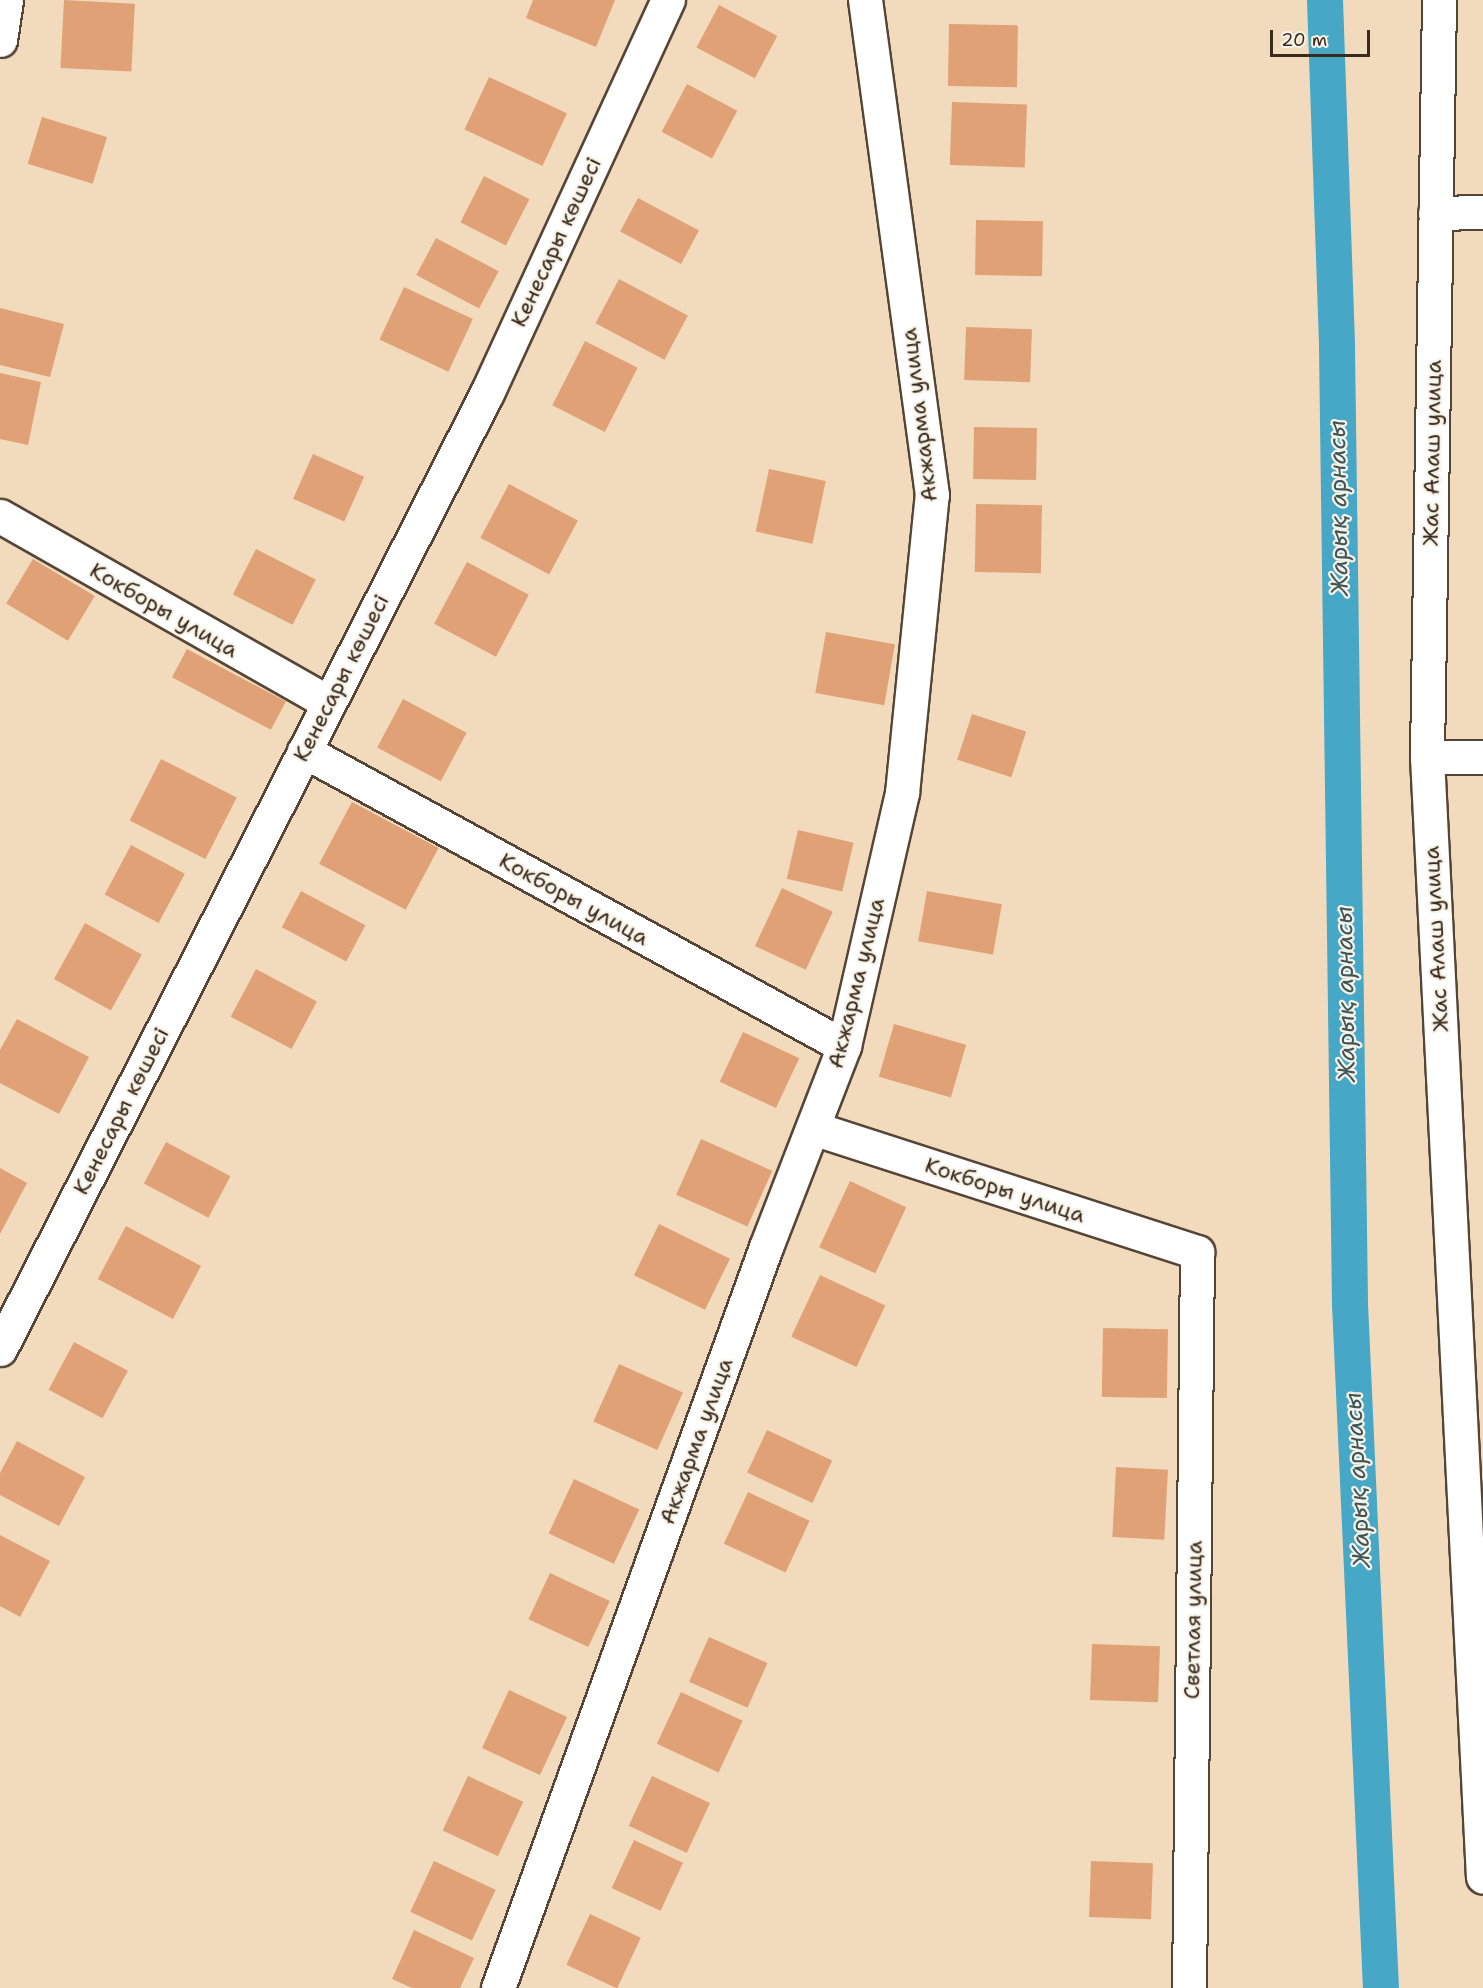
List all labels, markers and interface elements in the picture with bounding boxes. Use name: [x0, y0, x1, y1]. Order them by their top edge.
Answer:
scale bar: [1273, 18, 1374, 56]
text: 20 m: [1281, 28, 1327, 52]
street label: Кенесары көшесі: [505, 153, 607, 331]
street label: Акжарма улица: [895, 327, 943, 503]
street label: Жас Алаш улица: [1417, 360, 1447, 546]
water label: Жарық арнасы: [1323, 420, 1355, 596]
street label: Кокборы улица: [85, 557, 243, 663]
street label: Кенесары көшесі: [287, 590, 395, 766]
street label: Жас Алаш улица: [1418, 845, 1454, 1033]
street label: Кокборы улица: [495, 847, 653, 951]
street label: Акжарма улица: [822, 895, 890, 1071]
water label: Жарық арнасы: [1330, 906, 1362, 1082]
street label: Кенесары көшесі: [67, 1023, 175, 1199]
street label: Кокборы улица: [922, 1152, 1088, 1228]
street label: Акжарма улица: [654, 1354, 738, 1528]
water label: Жарық арнасы: [1339, 1392, 1377, 1568]
street label: Светлая улица: [1178, 1540, 1208, 1700]

